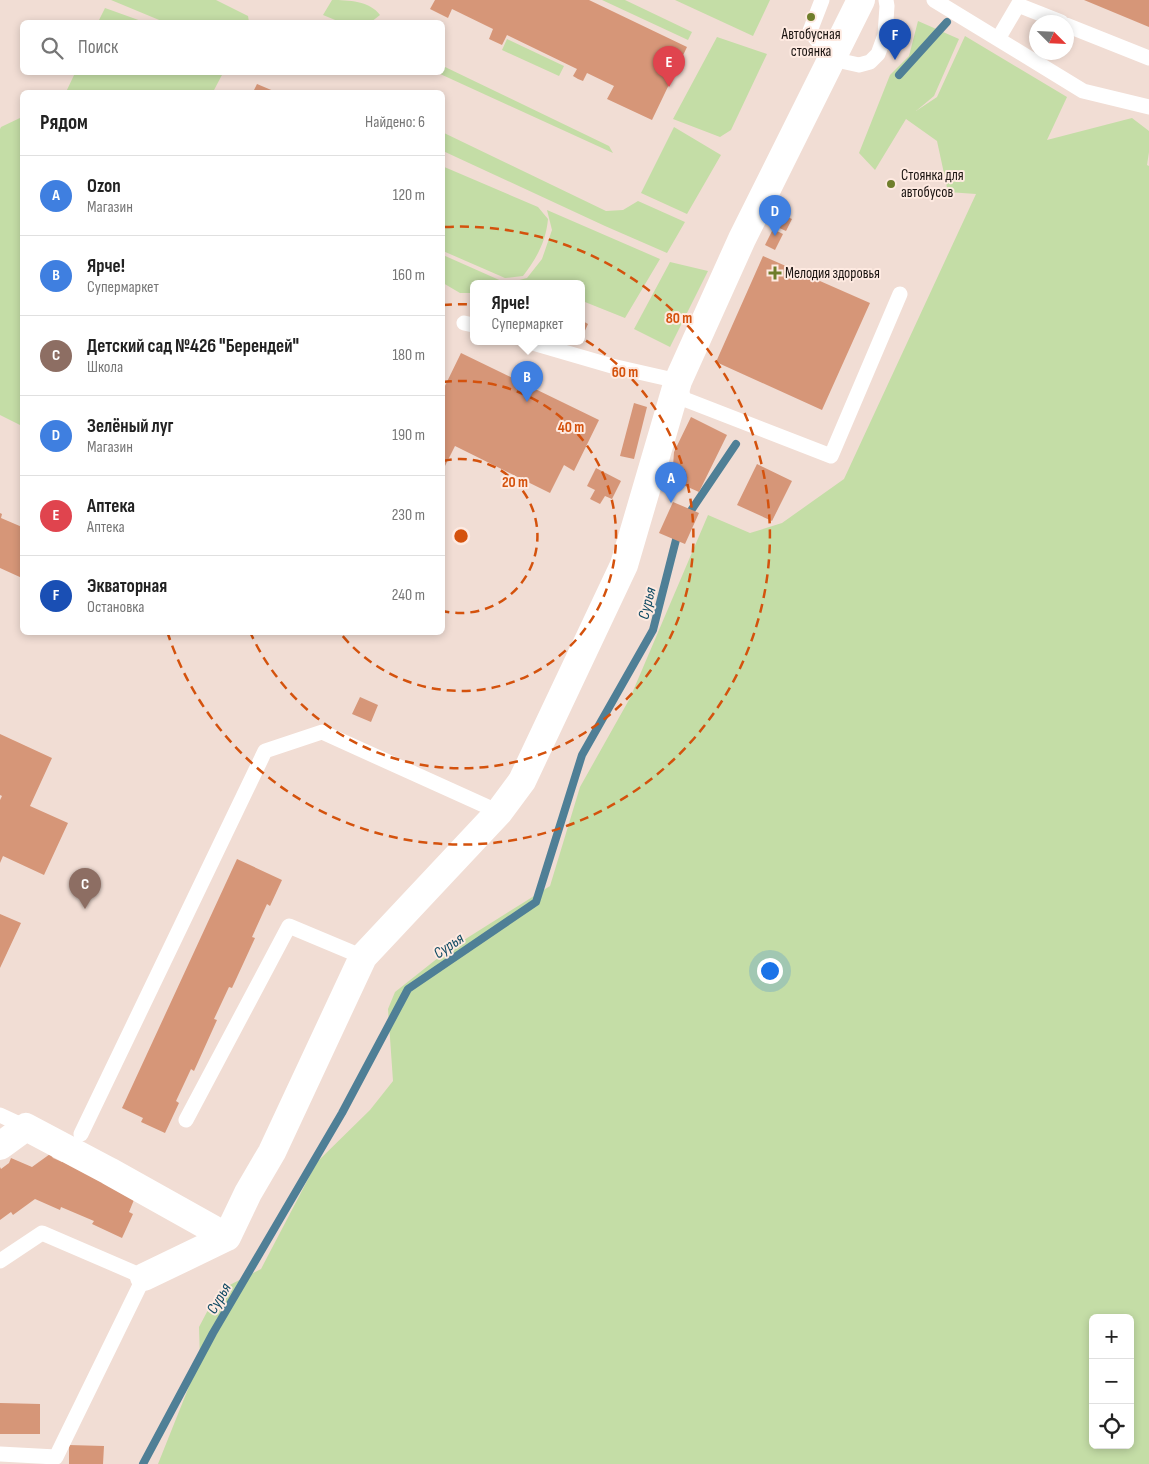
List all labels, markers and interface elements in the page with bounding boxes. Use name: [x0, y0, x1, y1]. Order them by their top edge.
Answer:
marker: Автобусная стоянка: [805, 11, 817, 23]
north arrow: [1029, 15, 1074, 60]
pin: F: [879, 19, 911, 60]
search box: [20, 20, 445, 75]
place label: Автобусная стоянка: [780, 25, 841, 61]
icon: search: [38, 34, 66, 62]
text: Поиск: [78, 36, 118, 59]
pin: E: [653, 46, 685, 87]
text: Рядом: [40, 110, 88, 135]
text: Найдено: 6: [365, 113, 425, 132]
place label: Стоянка для автобусов: [901, 166, 964, 202]
text: Ozon: [87, 175, 121, 198]
marker: Стоянка для автобусов: [885, 178, 897, 190]
text: A: [52, 186, 60, 205]
text: 120 m: [393, 186, 425, 205]
pin: D: [759, 195, 791, 236]
text: Магазин: [87, 198, 133, 217]
text: Ярче!: [87, 255, 125, 278]
place label: Мелодия здоровья: [785, 264, 880, 283]
text: B: [52, 266, 60, 285]
text: 160 m: [392, 266, 425, 285]
marker: Мелодия здоровья: [769, 267, 781, 279]
text: Супермаркет: [87, 278, 159, 297]
popup: [470, 280, 585, 345]
text: Ярче!: [492, 292, 529, 315]
text: 80 m: [666, 309, 692, 328]
text: Супермаркет: [492, 315, 563, 334]
text: Детский сад №426 "Берендей": [87, 335, 299, 358]
text: C: [52, 346, 60, 365]
text: 180 m: [392, 346, 425, 365]
text: Школа: [87, 358, 123, 377]
pin: B: [511, 361, 543, 402]
text: 60 m: [612, 363, 638, 382]
text: Зелёный луг: [87, 415, 174, 438]
text: 40 m: [558, 418, 584, 437]
text: D: [52, 426, 60, 445]
text: 190 m: [392, 426, 425, 445]
text: Магазин: [87, 438, 133, 457]
pin: A: [655, 462, 687, 503]
text: 20 m: [502, 473, 528, 492]
text: Аптека: [87, 495, 135, 518]
text: E: [53, 506, 59, 525]
text: 230 m: [392, 506, 425, 525]
text: Аптека: [87, 518, 125, 537]
centre of rings: [452, 527, 470, 545]
text: Экваторная: [87, 575, 167, 598]
water label: Сурья: [634, 585, 661, 621]
text: F: [53, 586, 59, 605]
text: 240 m: [392, 586, 425, 605]
text: Остановка: [87, 598, 144, 617]
pin: C: [69, 868, 101, 909]
water label: Сурья: [430, 929, 468, 963]
your location: [757, 958, 783, 984]
water label: Сурья: [203, 1279, 236, 1318]
map controls: [1089, 1314, 1134, 1449]
button: +: [1089, 1314, 1134, 1359]
button: −: [1089, 1359, 1134, 1404]
button: locate: [1089, 1404, 1134, 1449]

